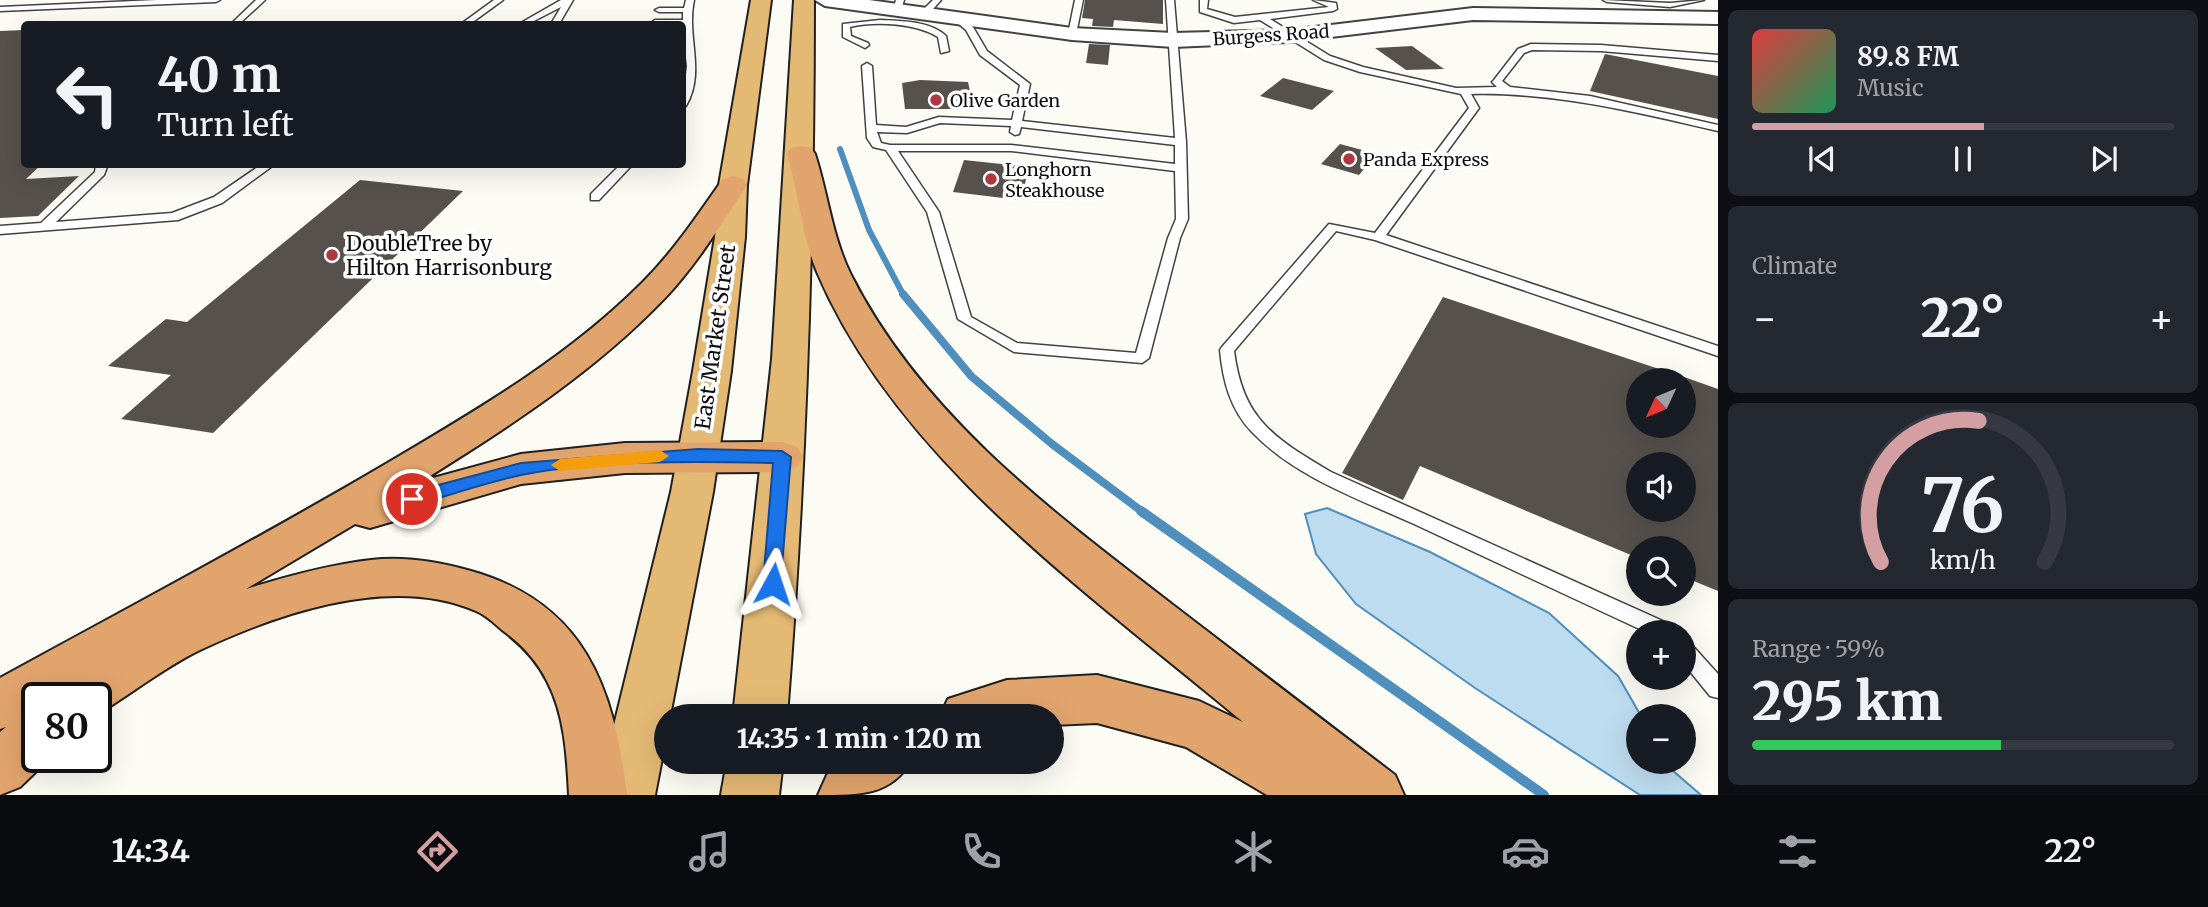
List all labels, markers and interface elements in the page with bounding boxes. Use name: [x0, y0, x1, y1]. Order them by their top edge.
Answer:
street label: Burgess Road: [1212, 19, 1330, 51]
text: 89.8 FM: [1857, 40, 1959, 73]
text: 40 m: [157, 44, 281, 105]
icon: left: [42, 49, 133, 140]
text: Music: [1857, 73, 1924, 102]
place label: Olive Garden: [950, 89, 1060, 112]
marker: Olive Garden: [928, 92, 944, 108]
text: Turn left: [157, 105, 294, 145]
icon: previous: [1803, 140, 1841, 178]
icon: pause: [1944, 140, 1982, 178]
icon: next: [2085, 140, 2123, 178]
place label: Panda Express: [1363, 148, 1489, 171]
marker: Panda Express: [1341, 151, 1357, 167]
place label: Longhorn Steakhouse: [1005, 158, 1104, 202]
marker: Longhorn Steakhouse: [983, 171, 999, 187]
place label: DoubleTree by Hilton Harrisonburg: [346, 230, 552, 281]
street label: East Market Street: [689, 243, 741, 431]
marker: DoubleTree by Hilton Harrisonburg: [324, 247, 340, 263]
text: Climate: [1752, 251, 1837, 280]
text: 22°: [1921, 286, 2005, 351]
text: −: [1752, 295, 1777, 342]
text: +: [2149, 295, 2174, 342]
north arrow: [1626, 368, 1696, 438]
map controls: [1626, 368, 1696, 774]
button: sound: [1626, 452, 1696, 522]
text: 76: [1921, 460, 2005, 552]
pin: [382, 469, 442, 529]
icon: arrive: [393, 480, 431, 518]
button: search: [1626, 536, 1696, 606]
text: km/h: [1930, 543, 1996, 575]
position arrow: [736, 547, 810, 621]
button: +: [1626, 620, 1696, 690]
text: Range · 59%: [1752, 634, 1885, 663]
text: 295 km: [1752, 669, 1942, 734]
speed limit sign: 80: [21, 682, 112, 773]
button: −: [1626, 704, 1696, 774]
text: 14:35 · 1 min · 120 m: [737, 722, 981, 755]
icon: directions: [413, 827, 462, 876]
icon: music: [685, 827, 734, 876]
icon: phone: [957, 827, 1006, 876]
icon: climate: [1229, 827, 1278, 876]
icon: car: [1501, 827, 1550, 876]
icon: filters: [1773, 827, 1822, 876]
text: 14:34: [111, 831, 190, 871]
text: 22°: [2045, 831, 2096, 871]

